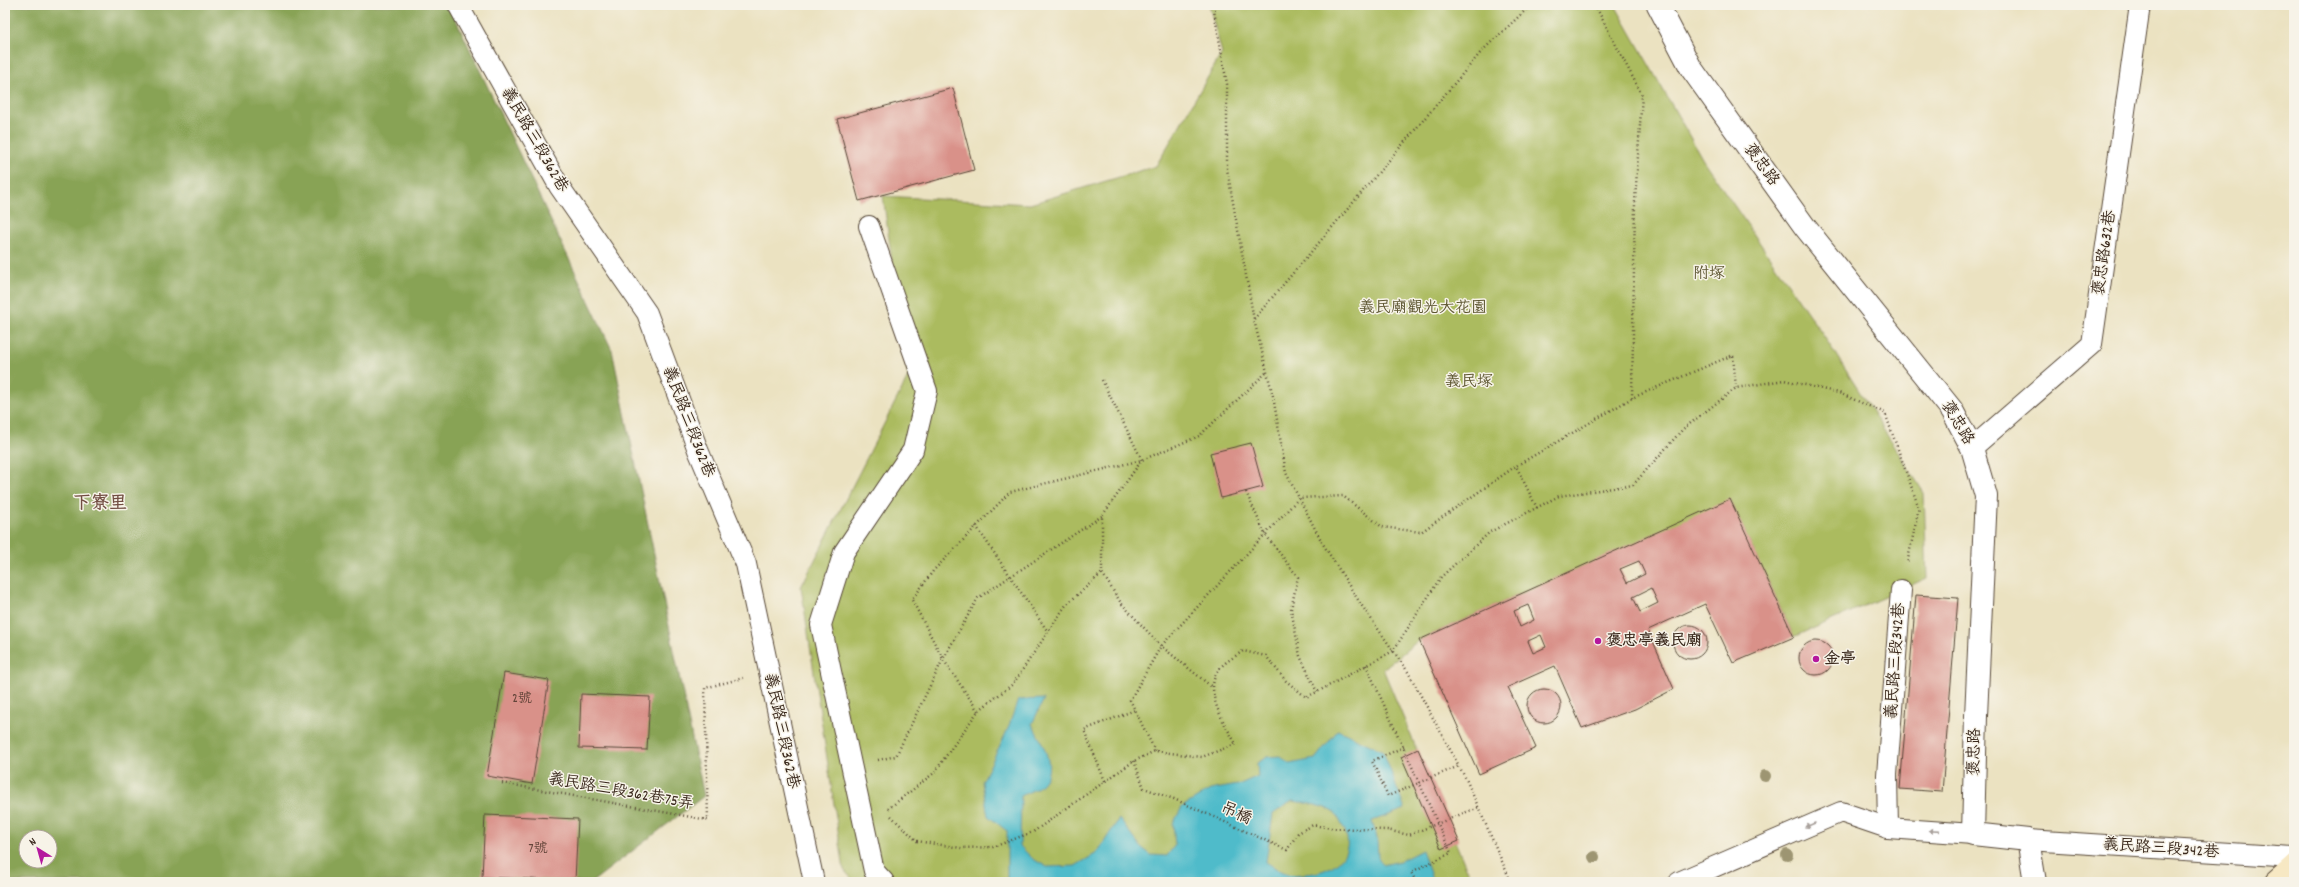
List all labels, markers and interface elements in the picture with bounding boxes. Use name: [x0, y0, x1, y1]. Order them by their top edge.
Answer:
street label: 義民路三段362巷: [495, 83, 573, 197]
street label: 褒忠路: [1738, 139, 1784, 191]
street label: 褒忠路632巷: [2088, 209, 2122, 297]
park label: 附塚: [1693, 263, 1725, 286]
park label: 義民廟觀光大花園: [1359, 297, 1487, 320]
street label: 義民路三段362巷: [656, 363, 720, 481]
park label: 義民塚: [1445, 371, 1493, 394]
street label: 褒忠路: [1935, 396, 1979, 450]
district label: 下寮里: [73, 492, 127, 517]
street label: 義民路三段342巷: [1880, 602, 1912, 720]
place label: 褒忠亭義民廟: [1606, 630, 1702, 653]
marker: 褒忠亭義民廟: [1593, 636, 1603, 646]
place label: 金亭: [1824, 648, 1856, 671]
marker: 金亭: [1811, 654, 1821, 664]
street label: 義民路三段362巷: [757, 671, 805, 791]
house number: 2號: [512, 689, 532, 709]
street label: 褒忠路: [1963, 728, 1987, 776]
street label: 義民路三段362巷75弄: [546, 768, 696, 816]
street label: 吊橋: [1217, 797, 1255, 831]
one-way arrow: [1804, 822, 1815, 828]
one-way arrow: [1928, 828, 1940, 835]
north arrow: [18, 829, 58, 869]
street label: 義民路三段342巷: [2102, 833, 2220, 865]
text: N: [26, 834, 41, 851]
house number: 7號: [528, 839, 548, 859]

